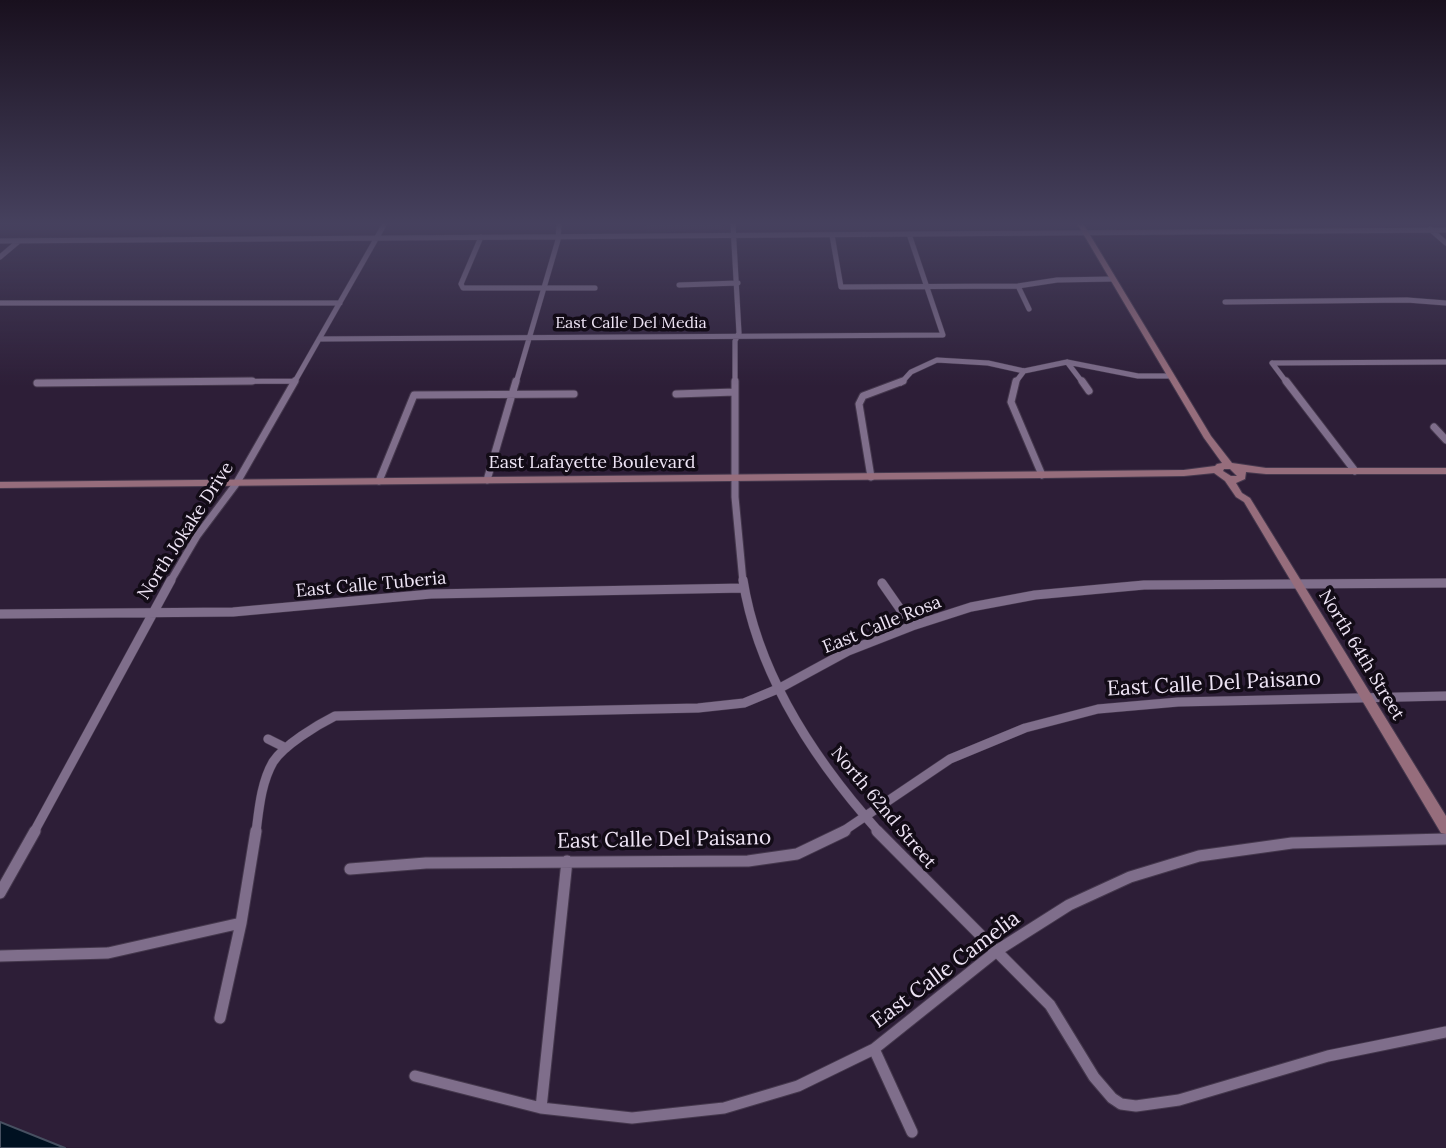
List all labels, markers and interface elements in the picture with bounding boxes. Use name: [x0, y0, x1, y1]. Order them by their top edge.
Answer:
street label: East Calle Del Media: [555, 313, 707, 333]
street label: East Lafayette Boulevard: [488, 452, 696, 474]
street label: North Jokake Drive: [133, 458, 239, 604]
street label: East Calle Tuberia: [295, 568, 447, 602]
street label: North 64th Street: [1314, 586, 1408, 724]
street label: East Calle Rosa: [820, 591, 944, 659]
street label: East Calle Del Paisano: [1106, 666, 1322, 702]
street label: North 62nd Street: [826, 743, 940, 873]
street label: East Calle Del Paisano: [557, 826, 771, 854]
street label: East Calle Camelia: [867, 906, 1025, 1034]

